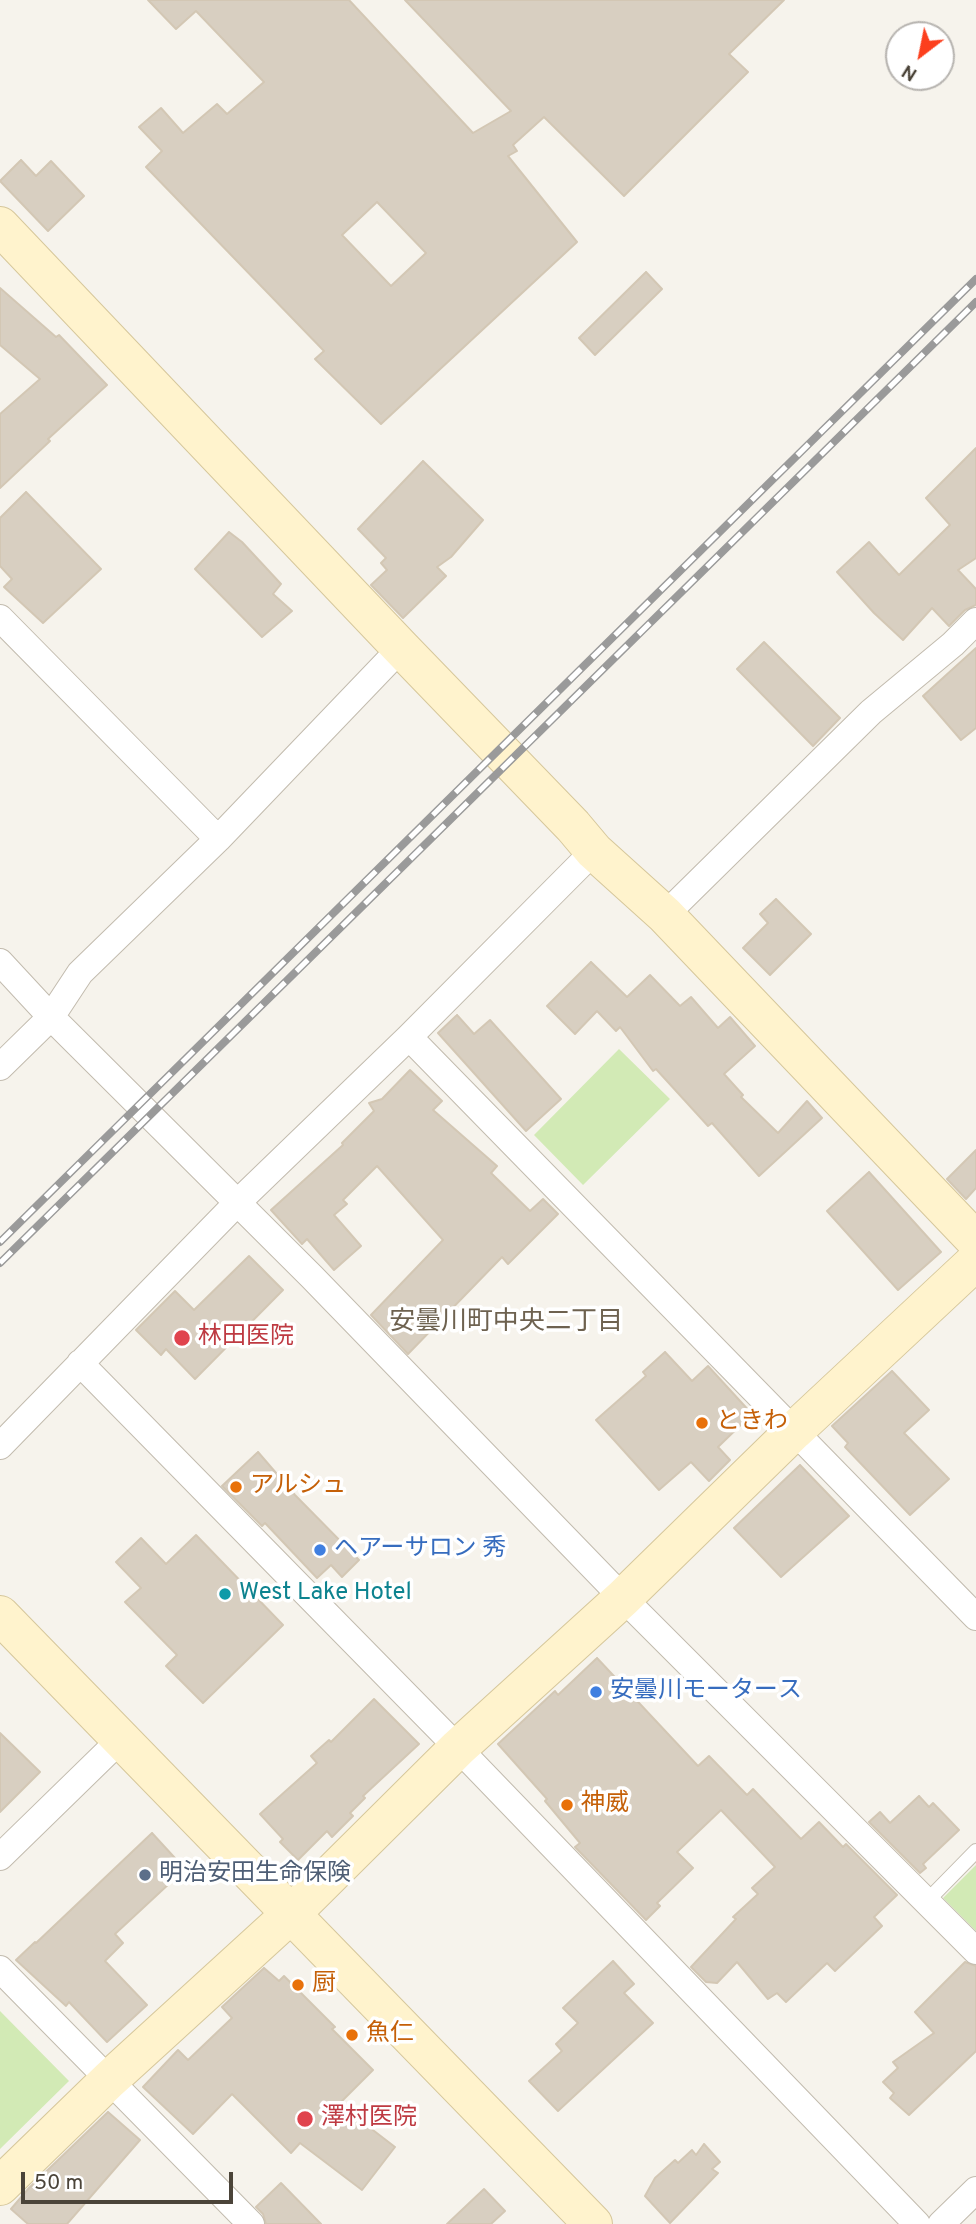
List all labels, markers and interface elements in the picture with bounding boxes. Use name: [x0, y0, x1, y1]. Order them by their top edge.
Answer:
north arrow: [885, 21, 955, 91]
text: N: [898, 58, 922, 86]
district label: 安曇川町中央二丁目: [389, 1308, 623, 1340]
place label: 林田医院: [198, 1324, 294, 1352]
marker: 林田医院: [172, 1328, 192, 1348]
place label: ときわ: [716, 1409, 788, 1437]
marker: ときわ: [694, 1415, 710, 1431]
place label: アルシュ: [250, 1473, 346, 1501]
marker: アルシュ: [228, 1479, 244, 1495]
place label: ヘアーサロン 秀: [334, 1536, 506, 1564]
marker: ヘアーサロン 秀: [312, 1542, 328, 1558]
place label: West Lake Hotel: [239, 1580, 412, 1608]
marker: West Lake Hotel: [217, 1586, 233, 1602]
place label: 安曇川モータース: [610, 1678, 802, 1706]
marker: 安曇川モータース: [588, 1684, 604, 1700]
place label: 神威: [581, 1791, 629, 1819]
marker: 神威: [559, 1797, 575, 1813]
place label: 明治安田生命保険: [159, 1861, 351, 1889]
marker: 明治安田生命保険: [137, 1867, 153, 1883]
place label: 厨: [312, 1971, 336, 1999]
marker: 厨: [290, 1977, 306, 1993]
place label: 魚仁: [366, 2021, 414, 2049]
marker: 魚仁: [344, 2027, 360, 2043]
place label: 澤村医院: [321, 2105, 417, 2133]
marker: 澤村医院: [295, 2109, 315, 2129]
scale bar: [24, 2158, 236, 2202]
text: 50 m: [34, 2170, 83, 2197]

